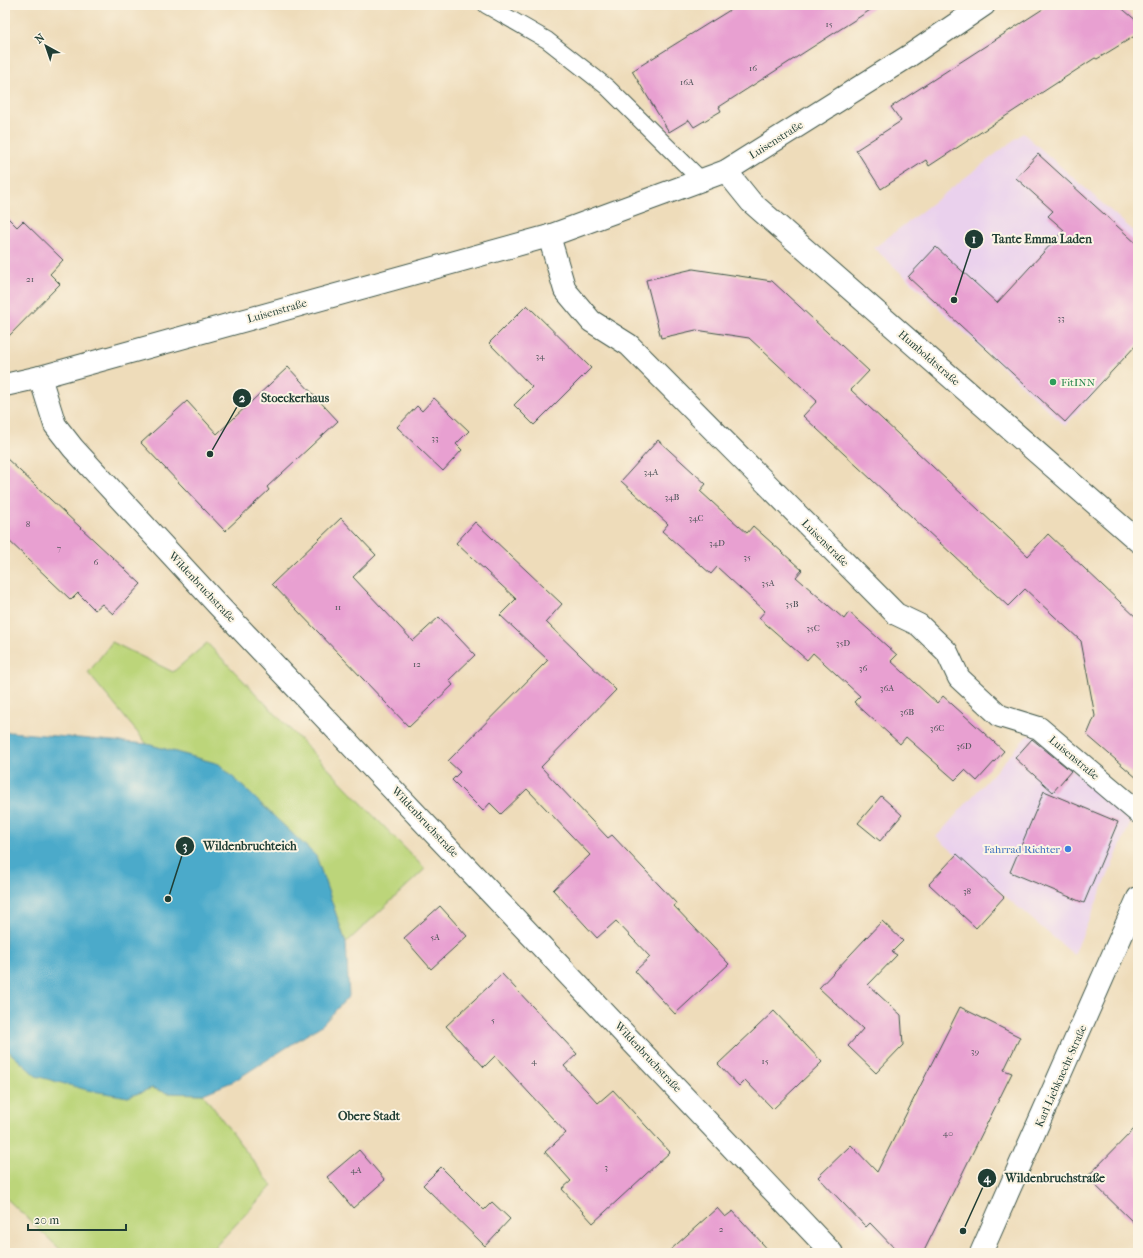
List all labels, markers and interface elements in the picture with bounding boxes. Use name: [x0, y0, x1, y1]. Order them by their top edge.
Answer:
house number: 15: [825, 19, 833, 29]
north arrow: [26, 26, 66, 66]
text: N: [33, 31, 48, 46]
house number: 16: [749, 63, 757, 73]
house number: 16A: [680, 77, 694, 87]
street label: Luisenstraße: [747, 118, 806, 162]
callout: Tante Emma Laden: [964, 227, 1100, 251]
text: 1: [972, 232, 976, 246]
text: Tante Emma Laden: [991, 232, 1093, 246]
house number: 21: [26, 274, 34, 284]
street label: Luisenstraße: [246, 296, 309, 326]
house number: 33: [1057, 313, 1065, 323]
street label: Humboldtstraße: [896, 328, 963, 389]
house number: 34: [535, 351, 545, 361]
place label: FitINN: [1061, 376, 1096, 389]
marker: FitINN: [1048, 377, 1058, 387]
callout: Stoeckerhaus: [232, 386, 337, 410]
text: 2: [239, 391, 246, 405]
text: Stoeckerhaus: [261, 391, 330, 405]
house number: 33: [431, 433, 439, 443]
house number: 34A: [644, 467, 659, 477]
house number: 34B: [665, 492, 680, 502]
house number: 34C: [688, 513, 704, 523]
street label: Luisenstraße: [799, 517, 852, 570]
house number: 8: [26, 519, 31, 529]
house number: 34D: [709, 538, 725, 548]
house number: 7: [57, 543, 62, 553]
street label: Wildenbruchstraße: [165, 548, 238, 625]
house number: 35: [743, 552, 751, 562]
house number: 6: [94, 557, 99, 567]
house number: 35A: [761, 578, 775, 588]
house number: 35B: [785, 599, 799, 609]
house number: 11: [335, 602, 341, 612]
house number: 35C: [806, 623, 820, 633]
house number: 35D: [836, 638, 850, 648]
house number: 12: [413, 659, 421, 669]
house number: 36: [859, 663, 867, 673]
house number: 36A: [880, 683, 894, 693]
house number: 36B: [900, 707, 914, 717]
house number: 36C: [930, 723, 944, 733]
street label: Luisenstraße: [1046, 733, 1102, 783]
house number: 36D: [956, 741, 972, 751]
street label: Wildenbruchstraße: [388, 783, 461, 860]
callout: Wildenbruchteich: [175, 834, 305, 858]
text: 3: [183, 839, 188, 854]
text: Wildenbruchteich: [202, 839, 297, 853]
place label: Fahrrad Richter: [984, 843, 1060, 856]
marker: Fahrrad Richter: [1063, 844, 1073, 854]
house number: 38: [963, 886, 972, 896]
house number: 5A: [430, 932, 440, 942]
house number: 5: [491, 1015, 495, 1025]
street label: Wildenbruchstraße: [611, 1018, 684, 1095]
street label: Karl-Liebknecht-Straße: [1033, 1022, 1090, 1129]
house number: 39: [971, 1046, 979, 1056]
house number: 4: [531, 1056, 537, 1066]
house number: 15: [761, 1056, 769, 1066]
district label: Obere Stadt: [338, 1109, 401, 1123]
house number: 40: [943, 1128, 953, 1138]
house number: 3: [604, 1162, 608, 1172]
house number: 4A: [350, 1165, 362, 1175]
callout: Wildenbruchstraße: [977, 1166, 1113, 1190]
text: 4: [982, 1171, 991, 1186]
text: Wildenbruchstraße: [1004, 1171, 1105, 1185]
scale bar: [28, 1206, 126, 1232]
text: 20 m: [34, 1213, 59, 1227]
house number: 2: [719, 1224, 724, 1234]

